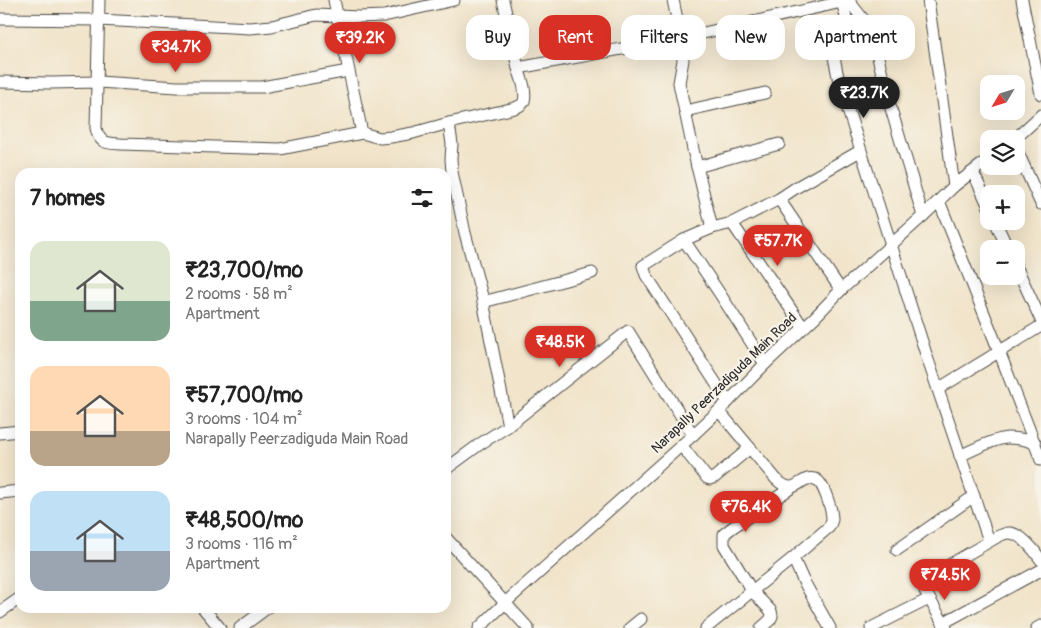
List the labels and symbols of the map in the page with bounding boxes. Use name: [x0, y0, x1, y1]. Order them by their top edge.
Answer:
pin: ₹39.2K: [319, 22, 401, 64]
pin: ₹34.7K: [135, 30, 217, 73]
north arrow: [980, 75, 1025, 120]
pin: ₹23.7K: [823, 76, 905, 119]
pin: ₹57.7K: [737, 224, 819, 267]
street label: Narapally Peerzadiguda Main Road: [648, 309, 800, 457]
pin: ₹48.5K: [519, 326, 601, 368]
pin: ₹76.4K: [705, 490, 787, 533]
pin: ₹74.5K: [904, 558, 986, 601]

